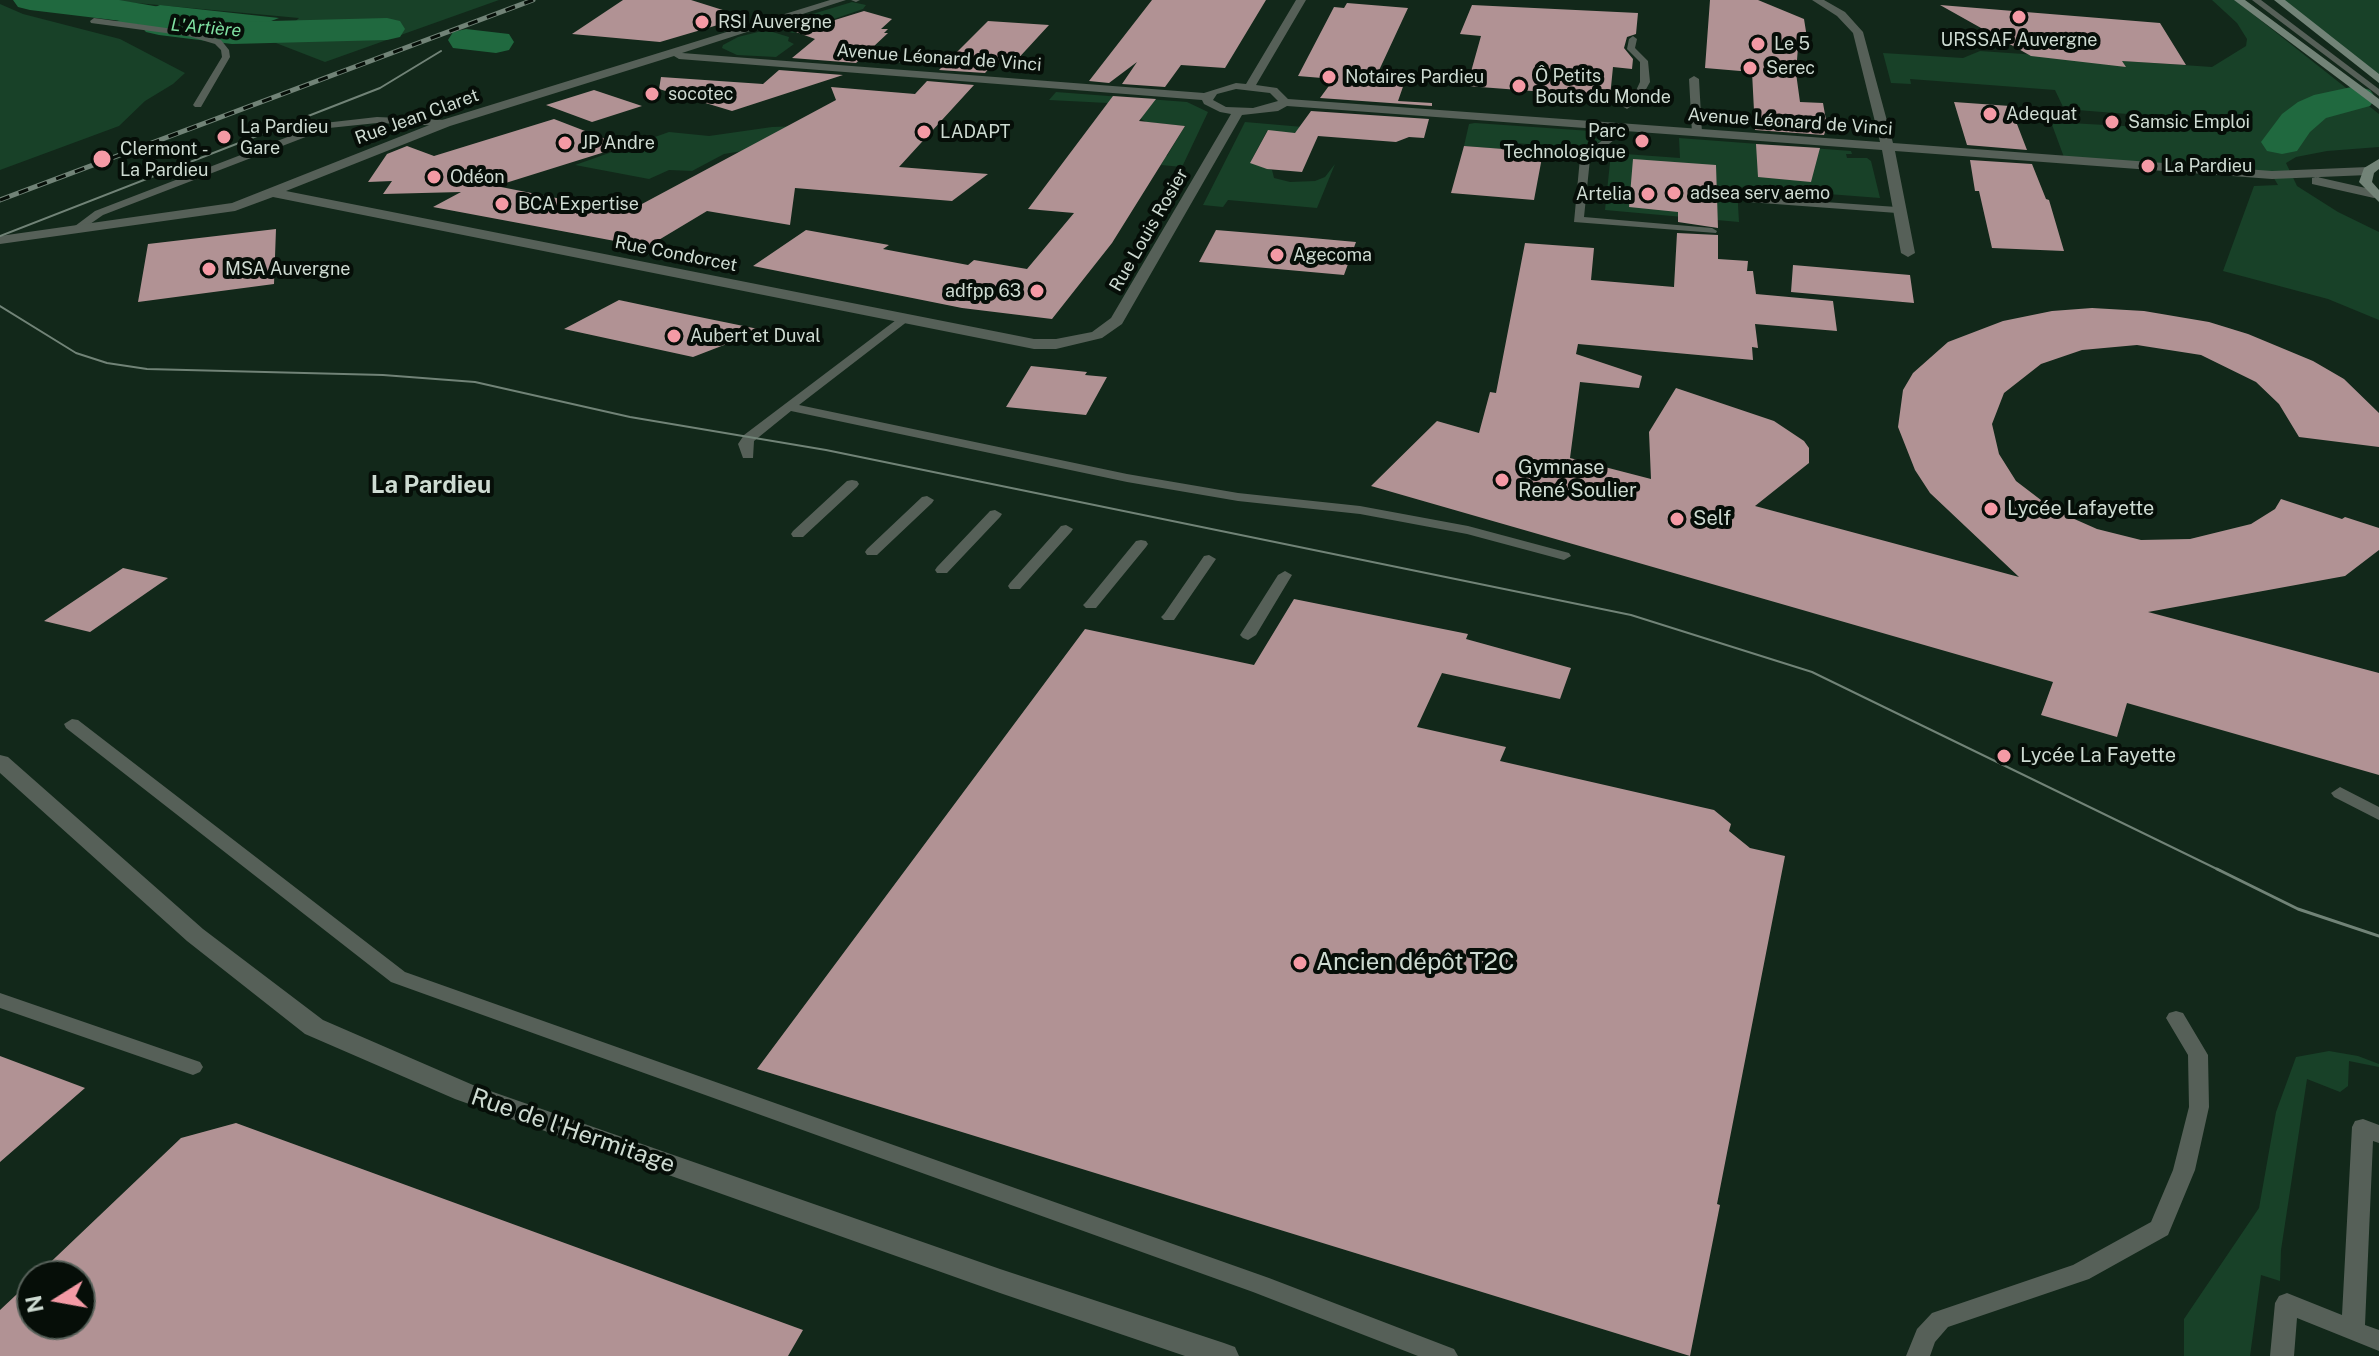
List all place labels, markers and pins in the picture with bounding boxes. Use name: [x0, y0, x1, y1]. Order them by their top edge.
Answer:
marker: URSSAF Auvergne: [2010, 8, 2028, 26]
place label: RSI Auvergne: [718, 11, 832, 33]
marker: RSI Auvergne: [693, 13, 711, 31]
place label: URSSAF Auvergne: [1941, 29, 2097, 51]
place label: Le 5: [1774, 33, 1810, 55]
marker: Le 5: [1749, 35, 1767, 53]
place label: Serec: [1766, 57, 1815, 79]
marker: Serec: [1741, 59, 1759, 77]
place label: Ô Petits Bouts du Monde: [1535, 65, 1671, 108]
place label: Notaires Pardieu: [1345, 66, 1484, 88]
marker: Notaires Pardieu: [1320, 68, 1338, 86]
marker: Ô Petits Bouts du Monde: [1510, 77, 1528, 95]
place label: socotec: [668, 83, 734, 105]
marker: socotec: [643, 85, 661, 103]
place label: Adequat: [2006, 103, 2077, 125]
marker: Adequat: [1981, 105, 1999, 123]
place label: Samsic Emploi: [2128, 111, 2250, 133]
marker: Samsic Emploi: [2103, 113, 2121, 131]
place label: La Pardieu Gare: [240, 116, 328, 158]
place label: Parc Technologique: [1504, 120, 1626, 162]
place label: LADAPT: [940, 121, 1010, 143]
marker: LADAPT: [915, 123, 933, 141]
marker: La Pardieu Gare: [215, 128, 233, 146]
place label: JP Andre: [581, 132, 655, 154]
marker: Parc Technologique: [1633, 132, 1651, 150]
marker: JP Andre: [556, 134, 574, 152]
place label: Clermont - La Pardieu: [120, 138, 209, 180]
marker: Clermont - La Pardieu: [91, 148, 113, 170]
place label: La Pardieu: [2164, 155, 2252, 177]
marker: La Pardieu: [2139, 157, 2157, 175]
place label: Odéon: [450, 166, 505, 188]
marker: Odéon: [425, 168, 443, 186]
place label: adsea serv aemo: [1690, 182, 1830, 204]
place label: Artelia: [1576, 183, 1632, 205]
marker: adsea serv aemo: [1665, 184, 1683, 202]
marker: Artelia: [1639, 185, 1657, 203]
place label: BCA Expertise: [518, 193, 639, 215]
marker: BCA Expertise: [493, 195, 511, 213]
place label: Agecoma: [1293, 244, 1372, 266]
marker: Agecoma: [1268, 246, 1286, 264]
place label: MSA Auvergne: [225, 258, 351, 280]
marker: MSA Auvergne: [200, 260, 218, 278]
place label: adfpp 63: [945, 280, 1021, 302]
marker: adfpp 63: [1028, 282, 1046, 300]
place label: Aubert et Duval: [690, 325, 821, 347]
marker: Aubert et Duval: [665, 327, 683, 345]
place label: Gymnase René Soulier: [1518, 456, 1637, 503]
marker: Gymnase René Soulier: [1493, 471, 1511, 489]
place label: Lycée Lafayette: [2007, 497, 2154, 521]
marker: Lycée Lafayette: [1982, 500, 2000, 518]
place label: Self: [1693, 507, 1731, 531]
marker: Self: [1668, 510, 1686, 528]
place label: Lycée La Fayette: [2020, 744, 2176, 768]
marker: Lycée La Fayette: [1995, 747, 2013, 765]
place label: Ancien dépôt T2C: [1316, 949, 1514, 977]
marker: Ancien dépôt T2C: [1291, 954, 1309, 972]

